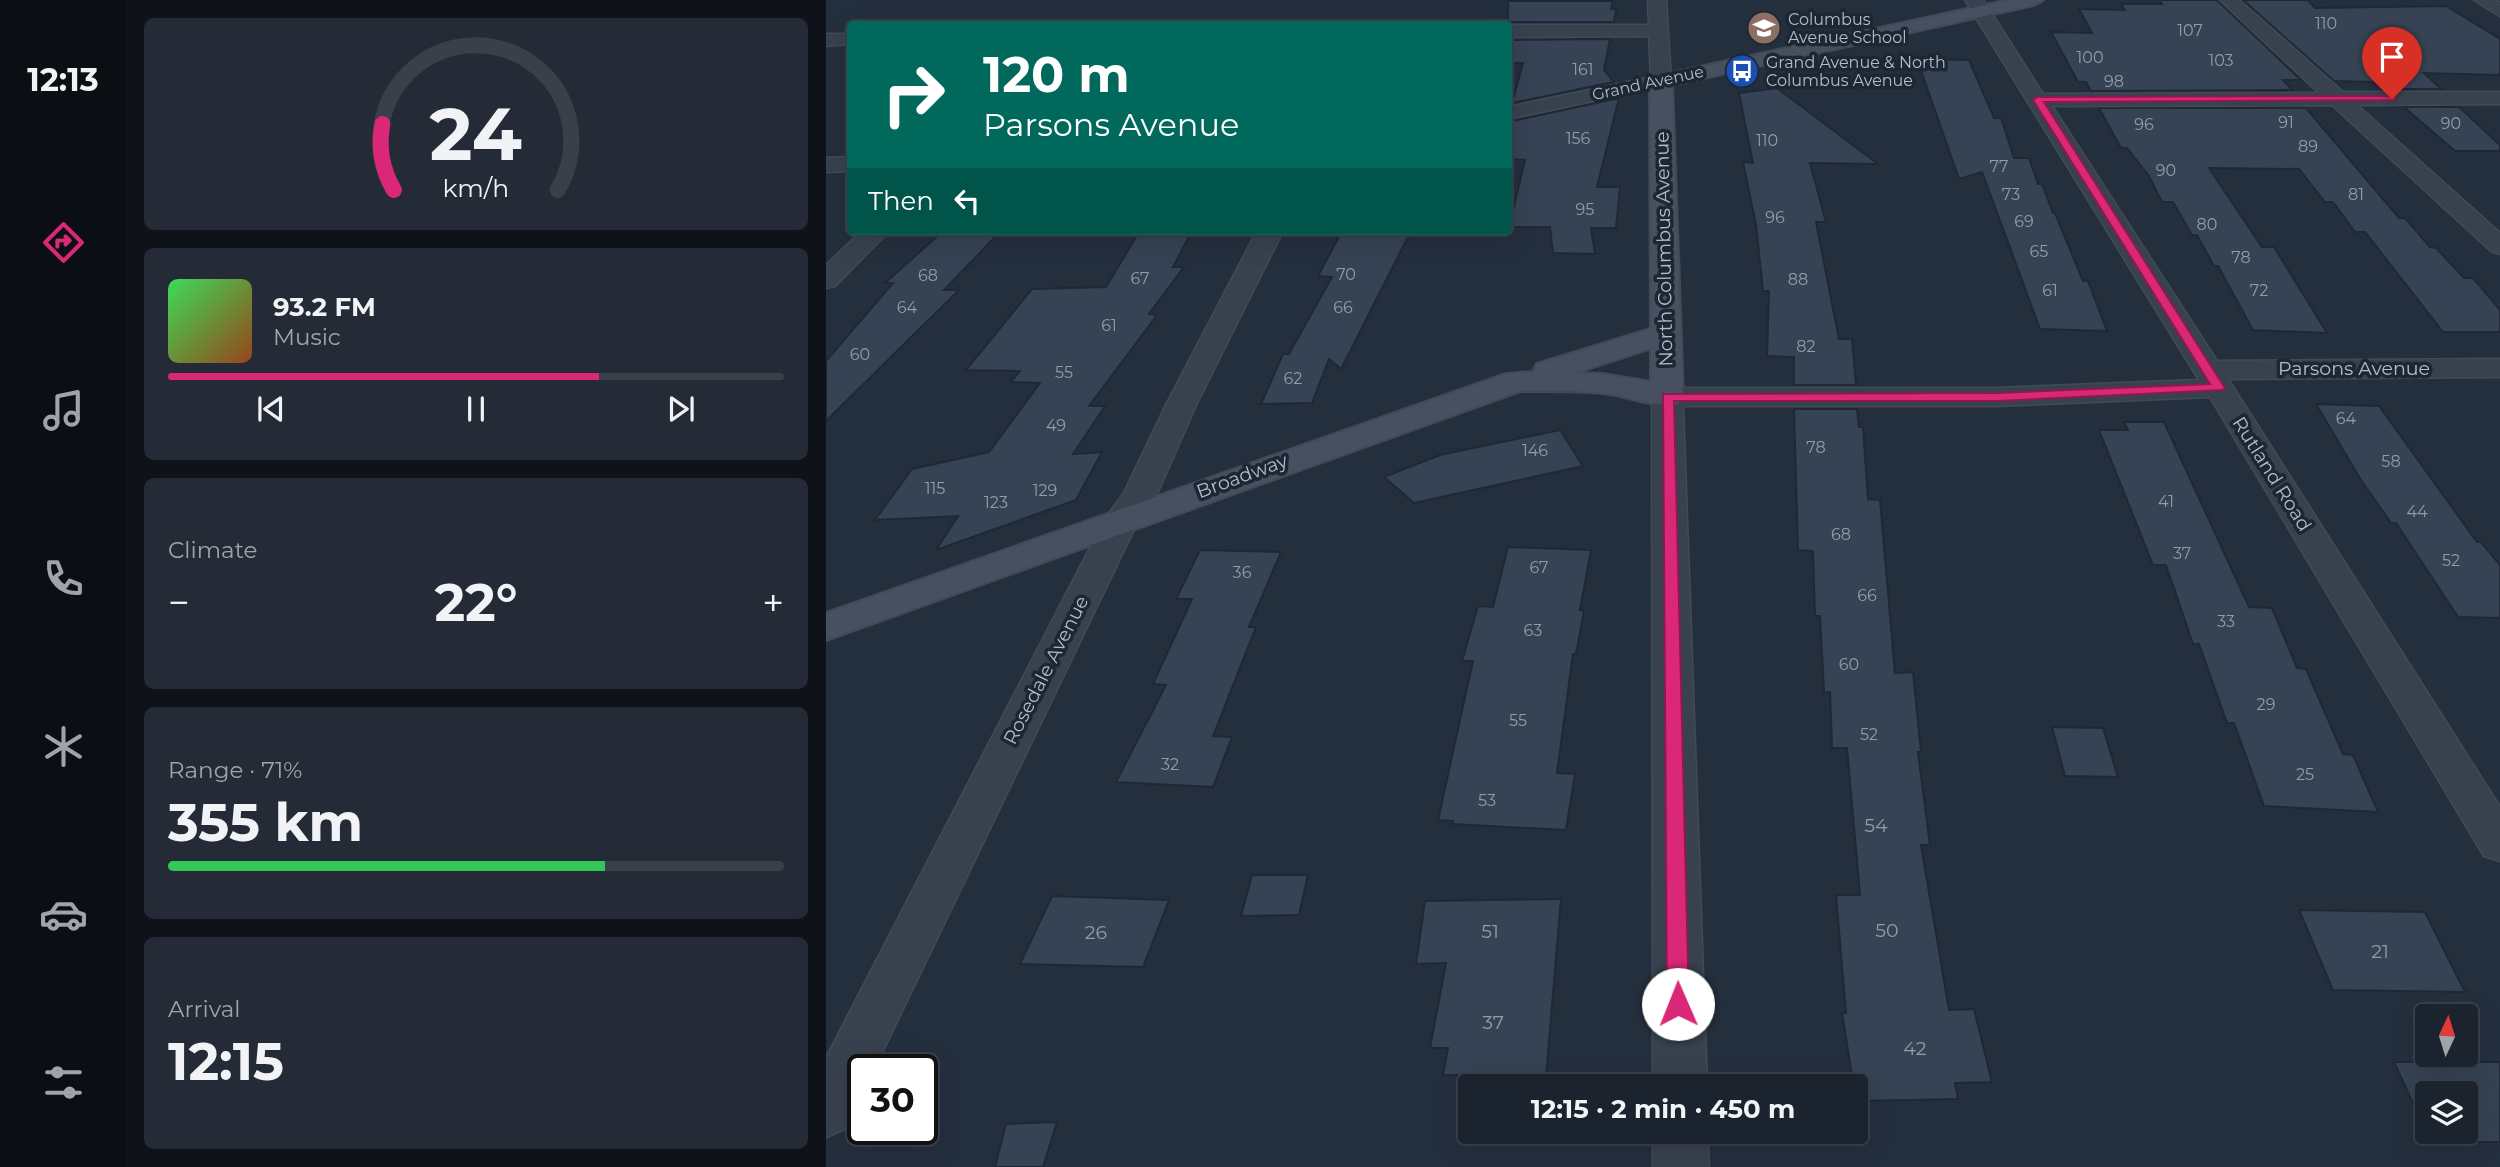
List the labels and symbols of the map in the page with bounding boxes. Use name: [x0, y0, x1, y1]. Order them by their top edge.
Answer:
school or university icon: Columbus Avenue School: [1745, 9, 1783, 47]
place label: Columbus Avenue School: [1788, 10, 1906, 47]
house number: 110: [2315, 14, 2337, 33]
house number: 107: [2177, 21, 2203, 40]
pin: [2362, 27, 2422, 99]
house number: 100: [2077, 48, 2103, 67]
house number: 103: [2208, 51, 2234, 70]
bus stop icon: Grand Avenue & North Columbus Avenue: [1723, 52, 1761, 90]
place label: Grand Avenue & North Columbus Avenue: [1766, 53, 1946, 90]
house number: 161: [1572, 60, 1594, 79]
street label: Grand Avenue: [1590, 62, 1706, 104]
house number: 98: [2104, 72, 2124, 91]
house number: 91: [2278, 113, 2294, 132]
house number: 90: [2441, 114, 2461, 133]
house number: 96: [2134, 115, 2154, 134]
house number: 156: [1566, 129, 1591, 148]
street label: North Columbus Avenue: [1650, 131, 1678, 367]
house number: 110: [1756, 131, 1778, 150]
house number: 89: [2298, 137, 2318, 156]
house number: 77: [1990, 157, 2008, 176]
house number: 90: [2156, 161, 2176, 180]
house number: 73: [2002, 185, 2020, 204]
house number: 81: [2348, 185, 2364, 204]
house number: 95: [1576, 200, 1594, 219]
house number: 96: [1765, 208, 1785, 227]
house number: 69: [2014, 212, 2034, 231]
house number: 80: [2197, 215, 2217, 234]
house number: 65: [2030, 242, 2048, 261]
house number: 78: [2231, 248, 2251, 267]
house number: 70: [1336, 265, 1356, 284]
house number: 68: [918, 266, 938, 285]
house number: 67: [1130, 269, 1150, 288]
house number: 88: [1788, 270, 1808, 289]
house number: 61: [2042, 281, 2058, 300]
house number: 72: [2250, 281, 2268, 300]
house number: 64: [897, 298, 918, 317]
house number: 66: [1333, 298, 1353, 317]
house number: 61: [1101, 316, 1117, 335]
house number: 82: [1796, 337, 1816, 356]
house number: 60: [850, 345, 870, 364]
street label: Parsons Avenue: [2278, 357, 2430, 380]
house number: 55: [1055, 363, 1073, 382]
house number: 62: [1284, 369, 1302, 388]
house number: 64: [2336, 409, 2357, 428]
street label: Rutland Road: [2228, 412, 2316, 536]
house number: 49: [1046, 416, 1066, 435]
house number: 78: [1806, 438, 1826, 457]
house number: 146: [1522, 441, 1548, 460]
street label: Broadway: [1193, 449, 1291, 503]
house number: 58: [2381, 452, 2401, 471]
house number: 115: [925, 479, 945, 498]
house number: 129: [1033, 481, 1057, 500]
house number: 41: [2158, 492, 2174, 511]
house number: 123: [984, 493, 1008, 512]
house number: 44: [2406, 502, 2428, 521]
house number: 68: [1831, 525, 1851, 544]
house number: 37: [2173, 544, 2191, 563]
house number: 52: [2442, 551, 2460, 570]
house number: 67: [1529, 558, 1549, 577]
house number: 36: [1233, 563, 1252, 582]
house number: 66: [1857, 586, 1877, 605]
street label: Rosedale Avenue: [999, 592, 1093, 748]
house number: 33: [2217, 612, 2235, 631]
house number: 63: [1524, 621, 1542, 640]
house number: 60: [1839, 655, 1859, 674]
house number: 29: [2257, 695, 2275, 714]
house number: 55: [1509, 711, 1527, 730]
house number: 52: [1860, 725, 1878, 744]
house number: 32: [1161, 755, 1179, 774]
house number: 25: [2296, 765, 2314, 784]
house number: 53: [1478, 791, 1496, 810]
house number: 54: [1864, 814, 1888, 837]
house number: 50: [1875, 919, 1899, 942]
house number: 51: [1481, 920, 1499, 943]
house number: 26: [1085, 921, 1107, 944]
house number: 21: [2371, 940, 2389, 963]
position arrow: [1641, 967, 1715, 1041]
north arrow: [2415, 1004, 2478, 1068]
house number: 37: [1482, 1011, 1504, 1034]
house number: 42: [1903, 1037, 1927, 1060]
speed limit sign: 30: [847, 1054, 938, 1145]

